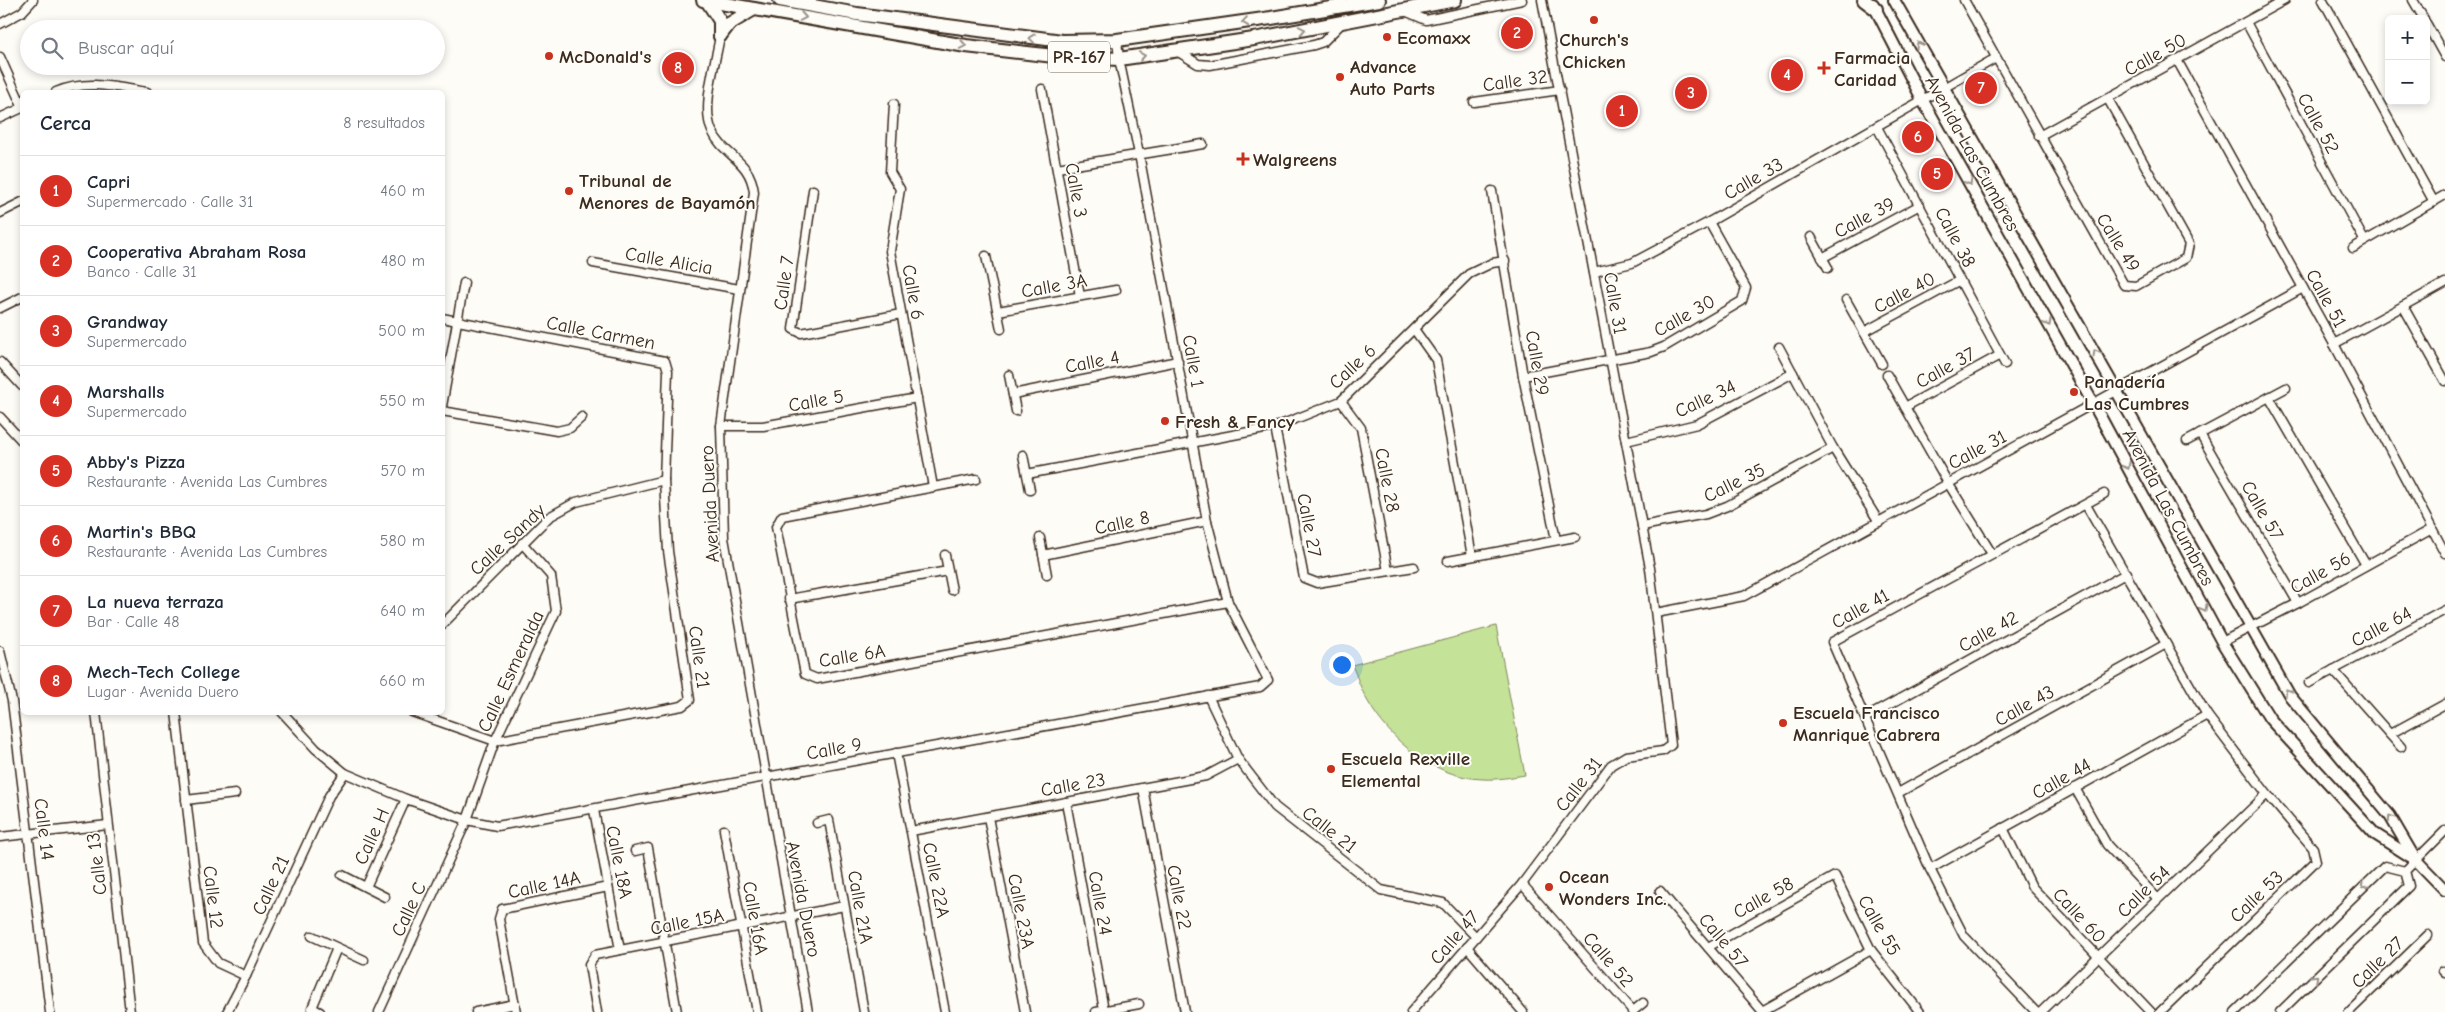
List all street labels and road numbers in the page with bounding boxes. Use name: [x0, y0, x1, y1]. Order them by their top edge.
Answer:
street label: Calle 50: [2121, 29, 2190, 81]
road number: PR-167: [1048, 42, 1110, 72]
street label: Calle 32: [1481, 66, 1549, 96]
street label: Avenida Las Cumbres: [1920, 72, 2024, 235]
street label: Calle 52: [2293, 89, 2344, 158]
street label: Calle 33: [1720, 153, 1787, 205]
street label: Calle 3: [1060, 161, 1092, 219]
street label: Calle 39: [1830, 193, 1898, 243]
street label: Calle 38: [1930, 204, 1980, 271]
street label: Calle 49: [2092, 209, 2145, 276]
street label: Calle Alicia: [623, 242, 714, 279]
street label: Calle 7: [769, 255, 799, 312]
street label: Calle 6: [897, 263, 929, 322]
street label: Calle 51: [2301, 265, 2351, 332]
street label: Calle 40: [1870, 268, 1939, 318]
street label: Calle 3A: [1020, 269, 1089, 303]
street label: Calle 31: [1599, 270, 1631, 336]
street label: Calle 30: [1650, 290, 1719, 342]
street label: Calle Carmen: [545, 312, 657, 354]
street label: Calle 29: [1520, 329, 1554, 397]
street label: Calle 1: [1178, 333, 1208, 389]
street label: Calle 6: [1325, 340, 1381, 394]
street label: Calle 37: [1912, 343, 1979, 393]
street label: Calle 4: [1063, 346, 1121, 378]
street label: Calle 34: [1672, 375, 1739, 422]
street label: Calle 5: [787, 385, 846, 417]
street label: Calle 31: [1945, 425, 2010, 474]
street label: Avenida Las Cumbres: [2118, 425, 2219, 590]
street label: Avenida Duero: [696, 445, 724, 563]
street label: Calle 28: [1370, 446, 1404, 514]
street label: Calle 35: [1700, 459, 1769, 507]
street label: Calle 57: [2236, 477, 2288, 544]
street label: Calle 27: [1292, 491, 1326, 559]
street label: Calle Sandy: [465, 499, 550, 580]
street label: Calle 8: [1093, 506, 1152, 540]
street label: Calle 56: [2286, 547, 2355, 599]
street label: Calle 41: [1828, 584, 1893, 634]
street label: Calle 64: [2348, 602, 2415, 652]
street label: Calle Esmeralda: [473, 607, 549, 736]
street label: Calle 42: [1955, 607, 2022, 657]
street label: Calle 21: [684, 624, 714, 690]
street label: Calle 6A: [817, 640, 887, 672]
street label: Calle 43: [1991, 681, 2058, 731]
street label: Calle 9: [805, 733, 864, 765]
street label: Calle 31: [1551, 753, 1607, 816]
street label: Calle 44: [2028, 754, 2095, 804]
street label: Calle 23: [1039, 768, 1107, 801]
street label: Calle 14: [29, 797, 59, 861]
street label: Calle 21: [1298, 802, 1361, 858]
street label: Calle H: [350, 805, 394, 868]
street label: Calle 18A: [601, 824, 637, 901]
street label: Calle 13: [82, 831, 112, 896]
street label: Avenida Duero: [781, 839, 825, 959]
street label: Calle 22A: [918, 841, 954, 920]
street label: Calle 21: [248, 852, 294, 919]
street label: Calle 54: [2113, 861, 2175, 922]
street label: Calle 22: [1162, 863, 1196, 931]
street label: Calle 12: [198, 864, 228, 930]
street label: Calle 53: [2225, 866, 2288, 927]
street label: Calle 14A: [506, 867, 582, 903]
street label: Calle 21A: [843, 869, 877, 946]
street label: Calle 24: [1084, 869, 1116, 937]
street label: Calle 23A: [1003, 872, 1039, 951]
street label: Calle 58: [1729, 872, 1798, 923]
street label: Calle C: [387, 878, 431, 940]
street label: Calle 16A: [738, 880, 772, 957]
street label: Calle 60: [2048, 883, 2110, 948]
street label: Calle 55: [1853, 891, 1905, 960]
street label: Calle 15A: [649, 904, 726, 940]
street label: Calle 47: [1426, 906, 1484, 969]
street label: Calle 57: [1694, 909, 1753, 973]
street label: Calle 52: [1578, 928, 1638, 992]
street label: Calle 27: [2347, 932, 2409, 993]

